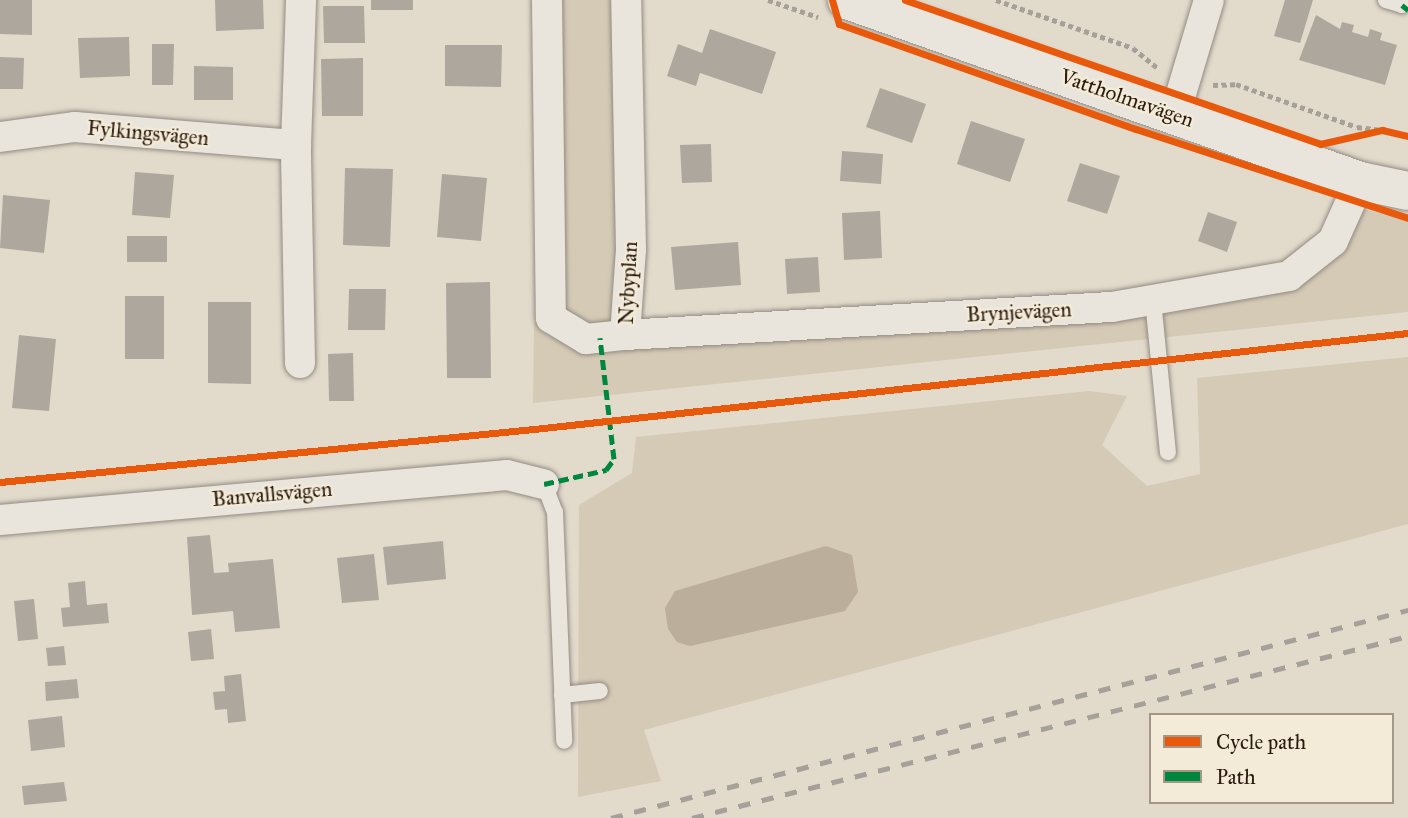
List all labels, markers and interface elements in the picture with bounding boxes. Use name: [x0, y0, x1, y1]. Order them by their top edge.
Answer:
street label: Vattholmavägen: [1057, 63, 1197, 133]
street label: Fylkingsvägen: [86, 115, 210, 151]
street label: Nybyplan: [613, 241, 643, 325]
street label: Brynjevägen: [966, 297, 1072, 327]
street label: Banvallsvägen: [211, 476, 333, 512]
legend: [1149, 713, 1394, 804]
text: Cycle path: [1216, 729, 1306, 755]
text: Path: [1216, 764, 1256, 790]

